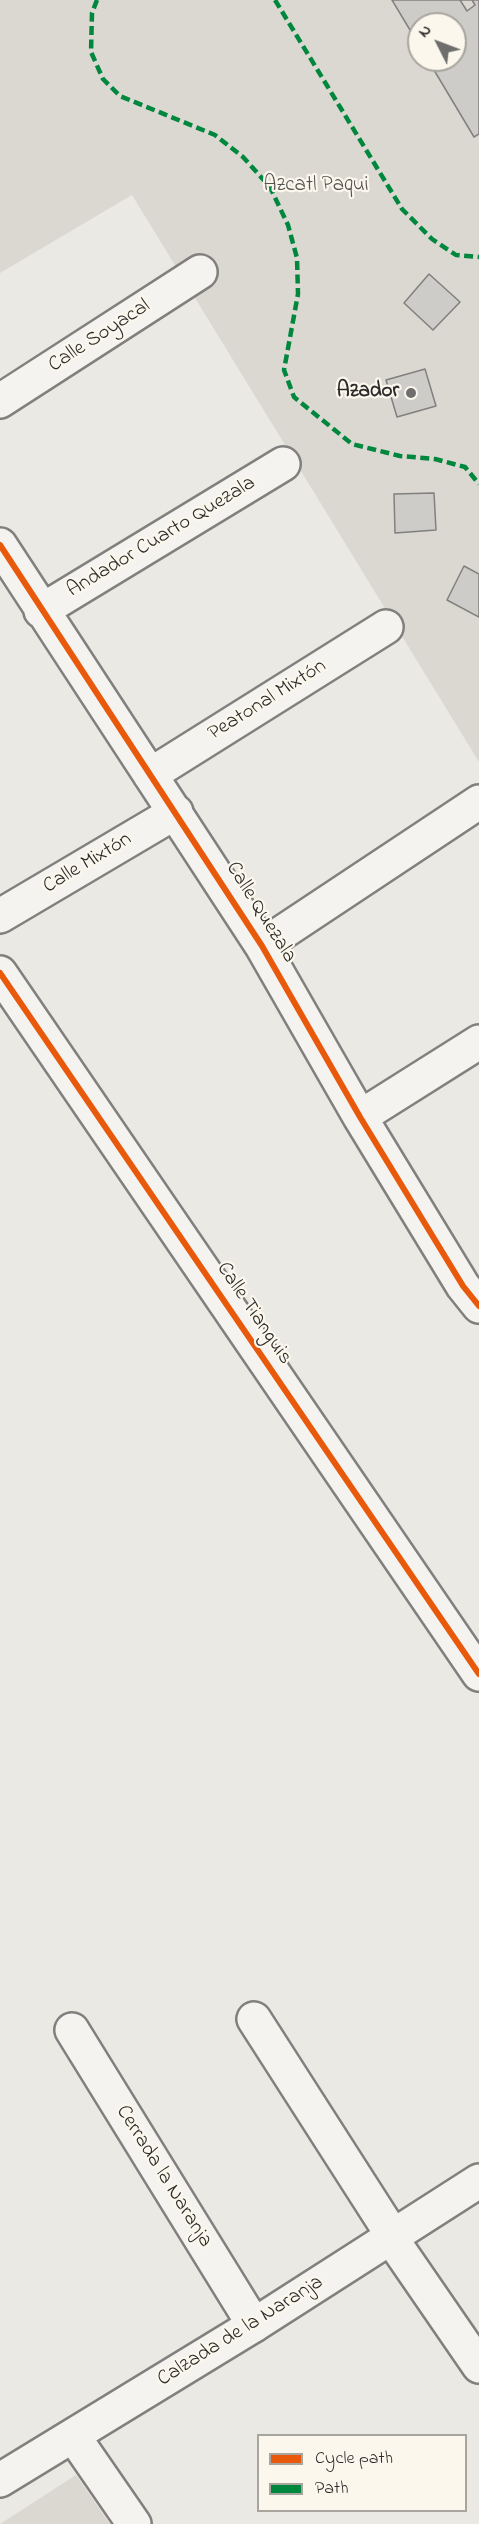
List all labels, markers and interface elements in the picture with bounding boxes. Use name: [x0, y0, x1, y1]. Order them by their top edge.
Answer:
north arrow: [407, 12, 467, 72]
text: N: [413, 19, 438, 43]
park label: Azcatl Paqui: [264, 174, 368, 200]
street label: Calle Soyacal: [44, 295, 156, 379]
place label: Azador: [337, 380, 399, 406]
marker: Azador: [404, 386, 418, 400]
street label: Andador Cuarto Quezala: [63, 472, 261, 604]
street label: Peatonal Mixtón: [204, 655, 332, 747]
street label: Calle Mixtón: [39, 828, 137, 900]
street label: Calle Quezala: [219, 858, 301, 968]
street label: Calle Tianguis: [210, 1258, 296, 1370]
street label: Cerrada la Naranja: [109, 2101, 217, 2253]
street label: Calzada de la Naranja: [153, 2271, 329, 2393]
legend: [257, 2434, 467, 2512]
text: Cycle path: [315, 2446, 393, 2472]
text: Path: [315, 2476, 349, 2502]

